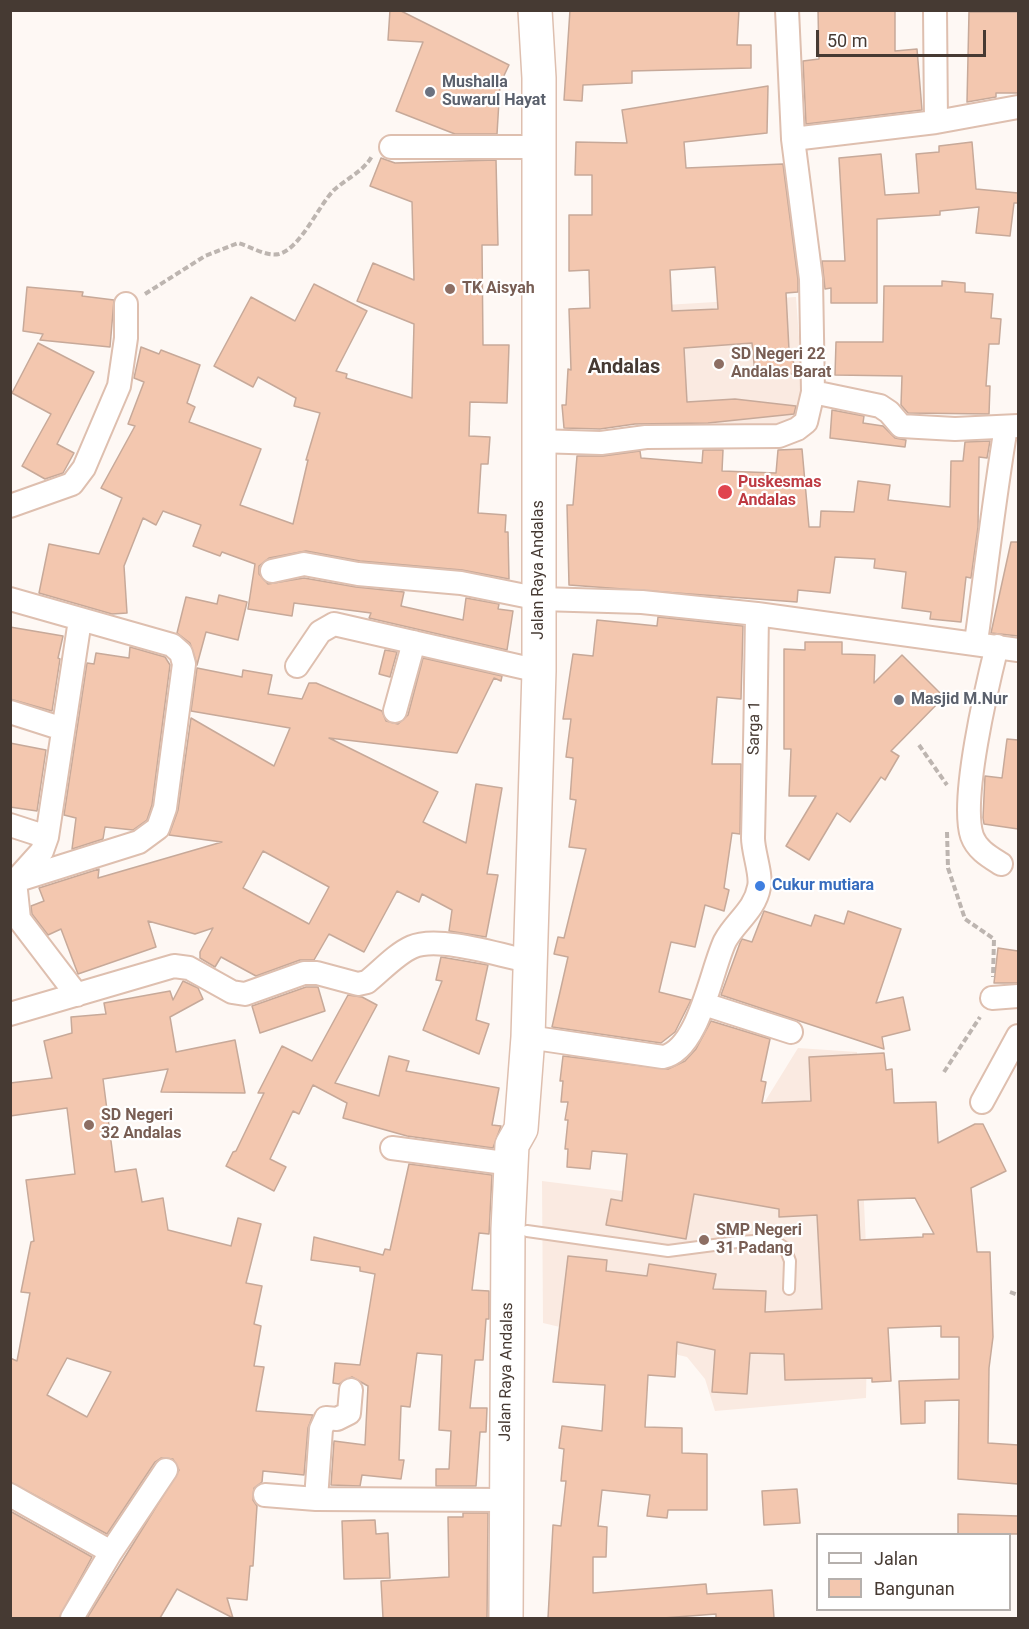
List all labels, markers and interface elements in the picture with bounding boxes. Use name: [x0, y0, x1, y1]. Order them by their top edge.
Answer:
scale bar: [819, 18, 988, 56]
text: 50 m: [827, 30, 867, 51]
place label: Mushalla Suwarul Hayat: [442, 73, 546, 111]
marker: Mushalla Suwarul Hayat: [423, 85, 437, 99]
place label: TK Aisyah: [462, 279, 535, 299]
marker: TK Aisyah: [443, 282, 457, 296]
place label: SD Negeri 22 Andalas Barat: [731, 345, 831, 383]
district label: Andalas: [588, 356, 660, 380]
marker: SD Negeri 22 Andalas Barat: [712, 357, 726, 371]
place label: Puskesmas Andalas: [738, 473, 821, 511]
marker: Puskesmas Andalas: [716, 483, 734, 501]
street label: Jalan Raya Andalas: [529, 500, 549, 640]
place label: Masjid M.Nur: [911, 690, 1008, 710]
marker: Masjid M.Nur: [892, 693, 906, 707]
street label: Sarga 1: [745, 701, 765, 755]
place label: Cukur mutiara: [772, 876, 874, 896]
marker: Cukur mutiara: [753, 879, 767, 893]
place label: SD Negeri 32 Andalas: [101, 1106, 181, 1144]
marker: SD Negeri 32 Andalas: [82, 1118, 96, 1132]
place label: SMP Negeri 31 Padang: [716, 1221, 802, 1259]
marker: SMP Negeri 31 Padang: [697, 1233, 711, 1247]
street label: Jalan Raya Andalas: [496, 1302, 518, 1442]
legend: [816, 1533, 1011, 1611]
text: Jalan: [874, 1548, 918, 1569]
text: Bangunan: [874, 1578, 955, 1599]

